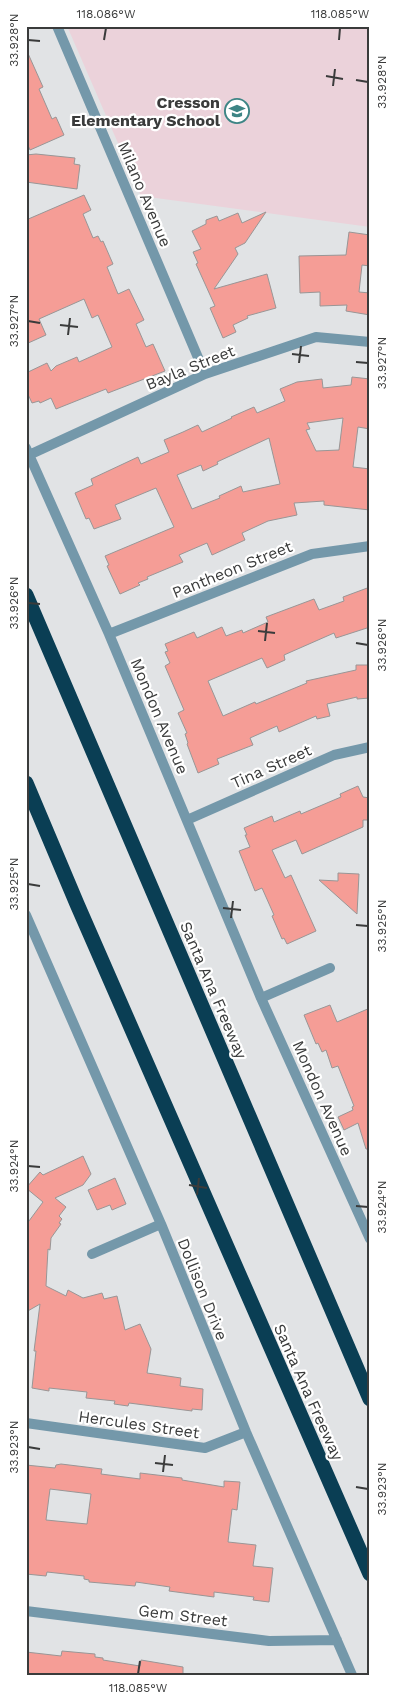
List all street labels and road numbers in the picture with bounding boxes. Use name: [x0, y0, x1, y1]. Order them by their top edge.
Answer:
street label: Milano Avenue: [114, 139, 175, 250]
street label: Bayla Street: [143, 341, 238, 394]
street label: Pantheon Street: [169, 537, 295, 602]
street label: Mondon Avenue: [127, 655, 193, 777]
street label: Tina Street: [228, 740, 315, 793]
street label: Santa Ana Freeway: [176, 919, 251, 1062]
street label: Mondon Avenue: [289, 1038, 356, 1159]
street label: Dollison Drive: [173, 1235, 232, 1343]
street label: Santa Ana Freeway: [270, 1321, 348, 1464]
street label: Hercules Street: [77, 1407, 201, 1442]
street label: Gem Street: [137, 1601, 229, 1630]

